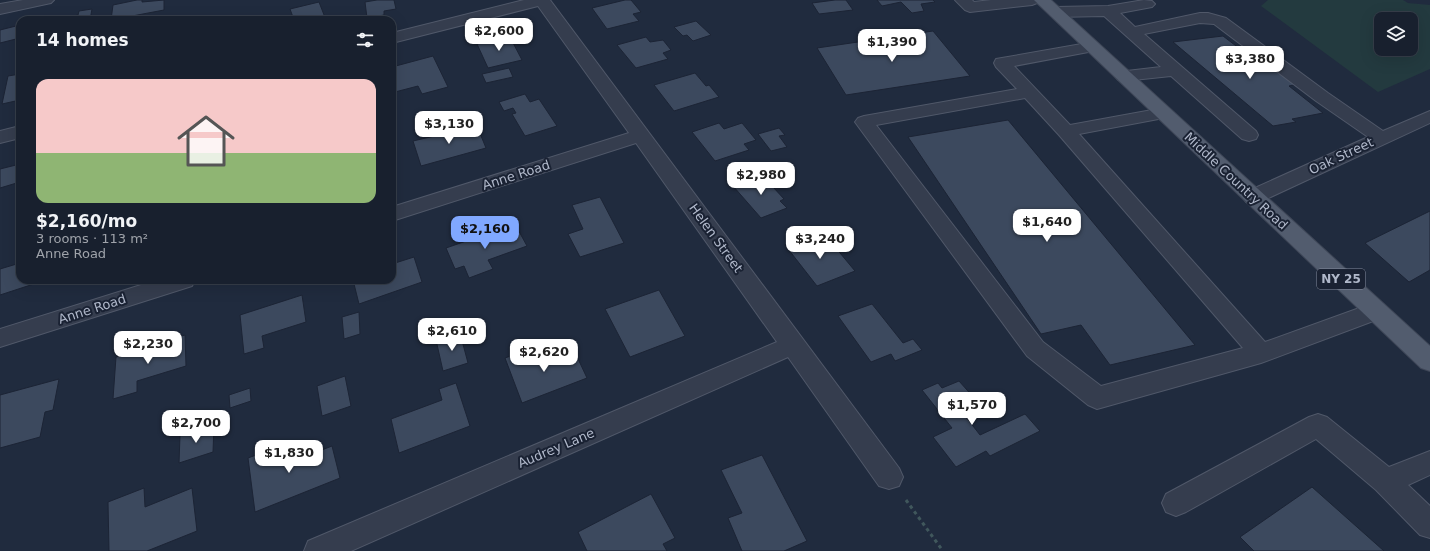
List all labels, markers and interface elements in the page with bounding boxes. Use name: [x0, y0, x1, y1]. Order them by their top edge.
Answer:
map controls: [1374, 12, 1418, 56]
button: layers: [1374, 12, 1418, 56]
pin: $2,600: [466, 18, 532, 52]
text: $2,600: [474, 23, 524, 38]
icon: filters: [354, 29, 376, 51]
pin: $1,390: [859, 29, 925, 63]
text: 14 homes: [36, 30, 129, 50]
text: $1,390: [867, 34, 917, 49]
pin: $3,380: [1217, 46, 1283, 80]
text: $3,380: [1225, 51, 1275, 66]
icon: home: [170, 105, 242, 177]
pin: $3,130: [416, 111, 482, 145]
text: $3,130: [424, 116, 474, 131]
street label: Middle Country Road: [1181, 129, 1291, 233]
street label: Oak Street: [1306, 135, 1376, 177]
street label: Anne Road: [480, 157, 552, 193]
pin: $2,980: [728, 162, 794, 196]
text: $2,980: [736, 167, 786, 182]
street label: Helen Street: [686, 201, 746, 275]
pin: $1,640: [1014, 209, 1080, 243]
text: $2,160/mo: [36, 211, 137, 231]
text: $1,640: [1022, 214, 1072, 229]
pin: $2,160: [452, 216, 518, 250]
text: $2,160: [460, 221, 510, 236]
pin: $3,240: [787, 226, 853, 260]
text: 3 rooms · 113 m²: [36, 231, 148, 246]
text: $3,240: [795, 231, 845, 246]
text: Anne Road: [36, 246, 106, 261]
road number: NY 25: [1317, 269, 1365, 289]
street label: Anne Road: [56, 291, 128, 327]
pin: $2,610: [419, 318, 485, 352]
text: $2,610: [427, 323, 477, 338]
pin: $2,230: [115, 331, 181, 365]
text: $2,230: [123, 336, 173, 351]
pin: $2,620: [511, 339, 577, 373]
text: $2,620: [519, 344, 569, 359]
pin: $1,570: [939, 392, 1005, 426]
text: $1,570: [947, 397, 997, 412]
pin: $2,700: [163, 410, 229, 444]
text: $2,700: [171, 415, 221, 430]
street label: Audrey Lane: [515, 425, 597, 471]
pin: $1,830: [256, 440, 322, 474]
text: $1,830: [264, 445, 314, 460]

